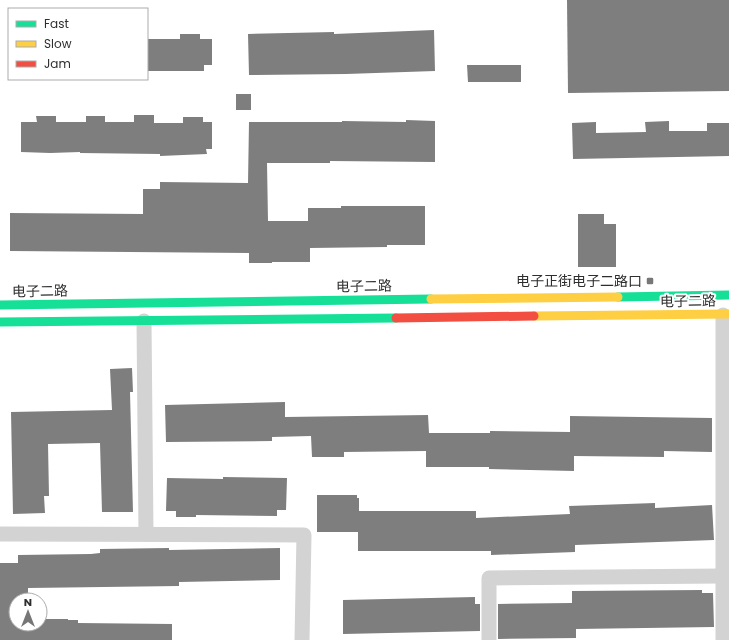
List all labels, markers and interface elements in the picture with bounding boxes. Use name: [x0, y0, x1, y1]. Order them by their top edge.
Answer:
legend: [8, 8, 148, 80]
text: Fast: [44, 15, 69, 32]
text: Slow: [44, 35, 72, 52]
text: Jam: [44, 55, 71, 72]
place label: 电子正街电子二路口: [516, 271, 642, 291]
street label: 电子二路: [336, 276, 392, 296]
marker: 电子正街电子二路口: [645, 276, 655, 286]
street label: 电子二路: [12, 281, 68, 301]
street label: 电子二路: [660, 291, 716, 311]
north arrow: [8, 592, 48, 632]
text: N: [24, 594, 32, 610]

